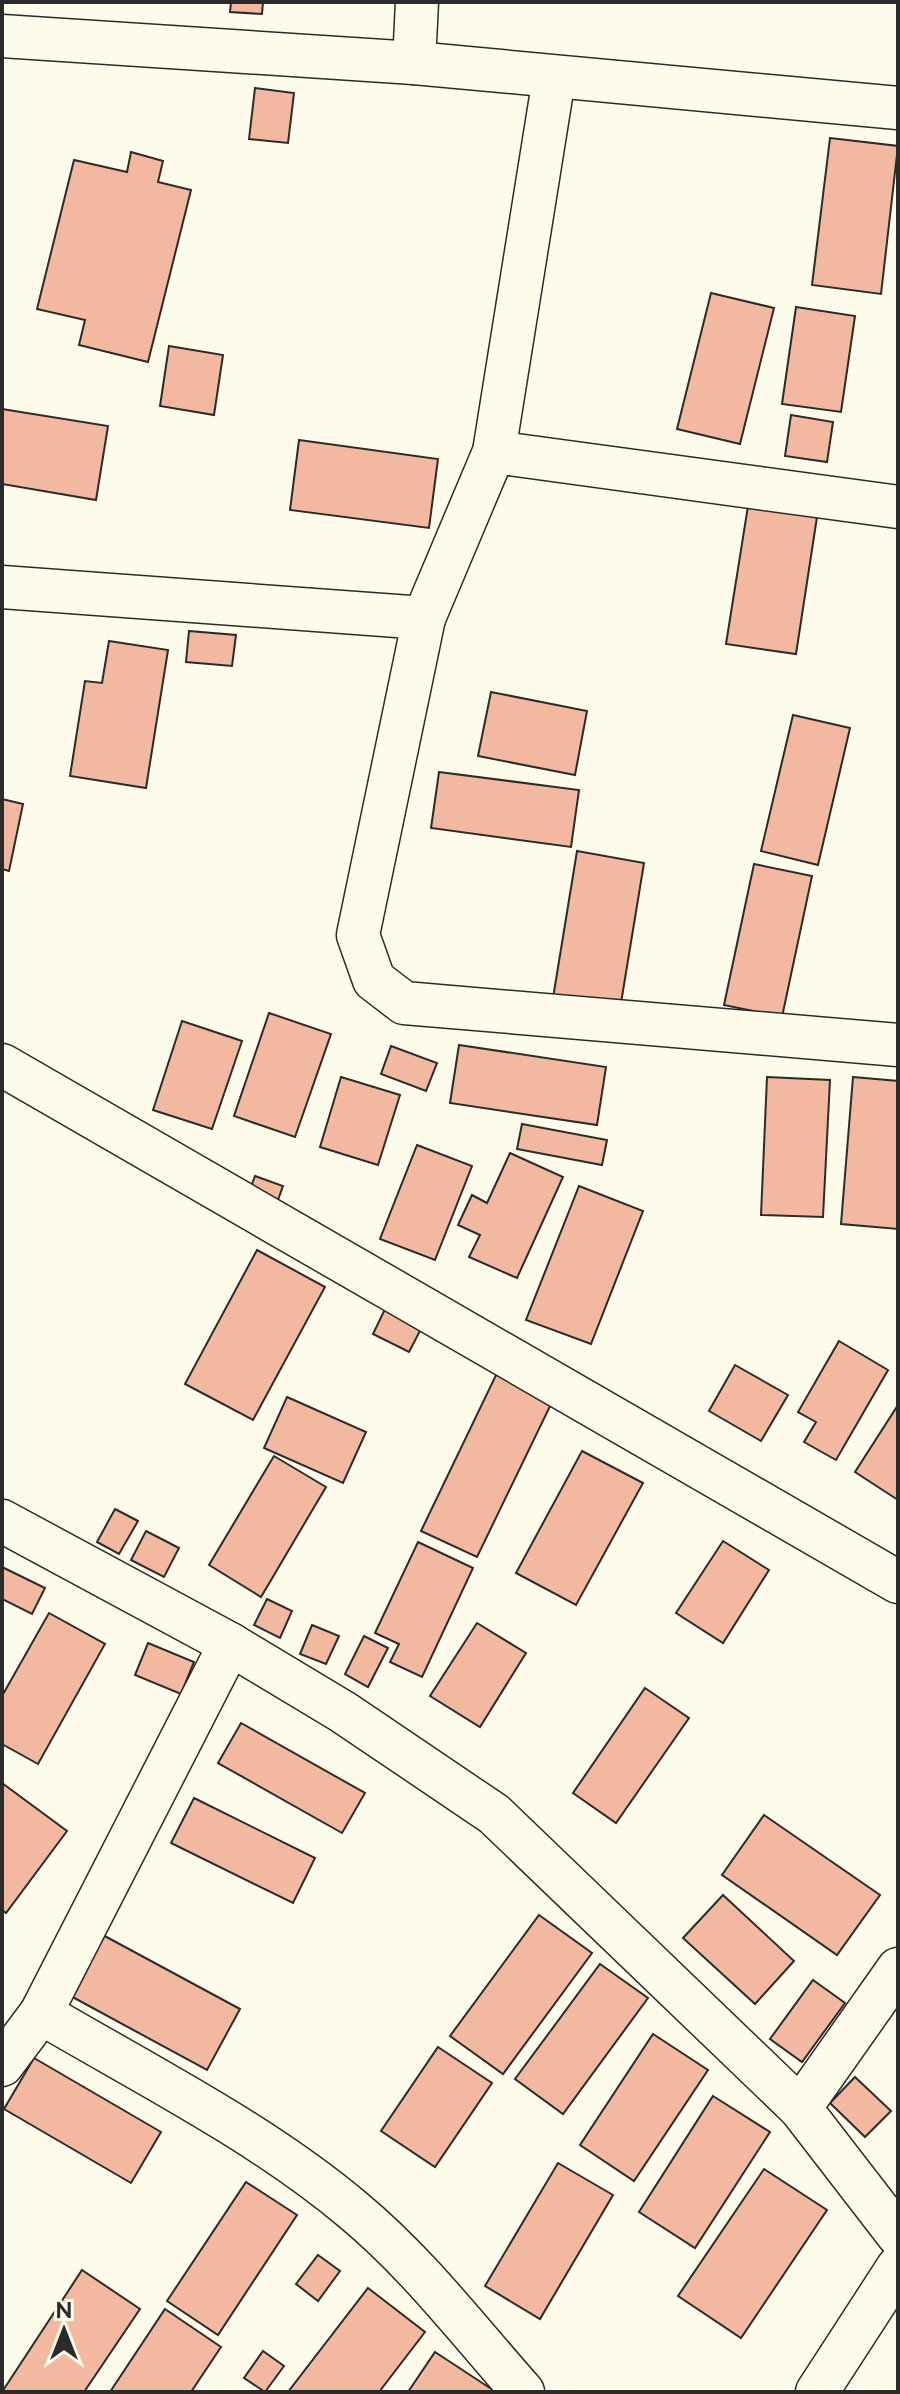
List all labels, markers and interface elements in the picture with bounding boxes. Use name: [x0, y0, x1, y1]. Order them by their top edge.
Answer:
north arrow: [24, 2290, 104, 2370]
text: N: [56, 2297, 72, 2323]

